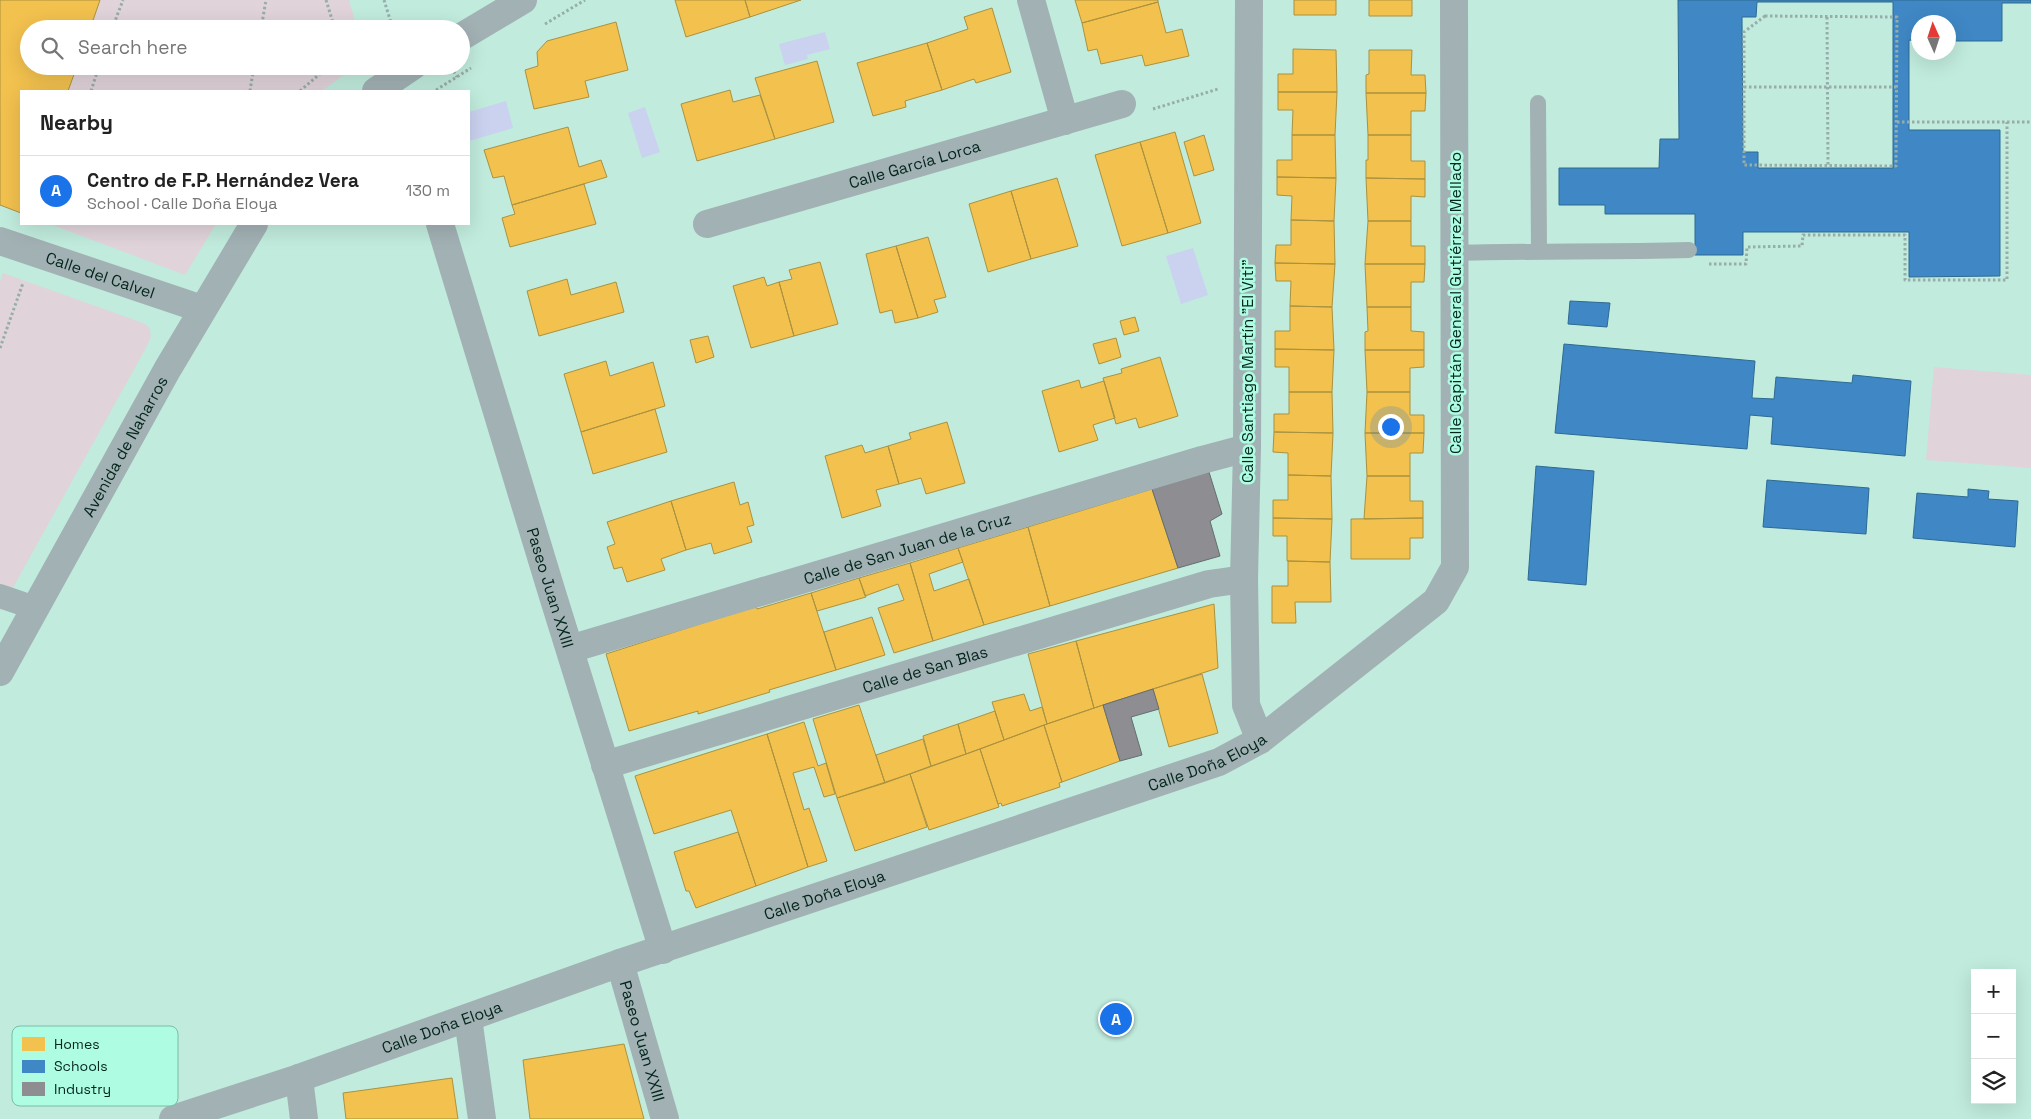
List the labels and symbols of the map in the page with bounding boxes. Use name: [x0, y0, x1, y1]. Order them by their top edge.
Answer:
north arrow: [1911, 15, 1956, 60]
street label: Calle García Lorca: [846, 135, 983, 193]
street label: Calle Capitán General Gutiérrez Mellado: [1445, 152, 1466, 454]
street label: Calle del Calvel: [43, 247, 158, 303]
street label: Calle Santiago Martín "El Viti": [1237, 259, 1258, 483]
street label: Avenida de Naharros: [77, 372, 172, 520]
your location: [1378, 414, 1404, 440]
street label: Calle de San Juan de la Cruz: [801, 507, 1013, 589]
street label: Paseo Juan XXIII: [522, 525, 579, 650]
street label: Calle de San Blas: [860, 640, 990, 698]
street label: Calle Doña Eloya: [1145, 728, 1271, 796]
street label: Calle Doña Eloya: [761, 864, 888, 924]
street label: Paseo Juan XXIII: [615, 978, 670, 1104]
street label: Calle Doña Eloya: [379, 996, 505, 1058]
pin: A: [1100, 1000, 1132, 1038]
legend: [12, 1026, 178, 1106]
text: Homes: [54, 1035, 100, 1053]
text: Schools: [54, 1057, 108, 1075]
text: Industry: [54, 1080, 111, 1098]

